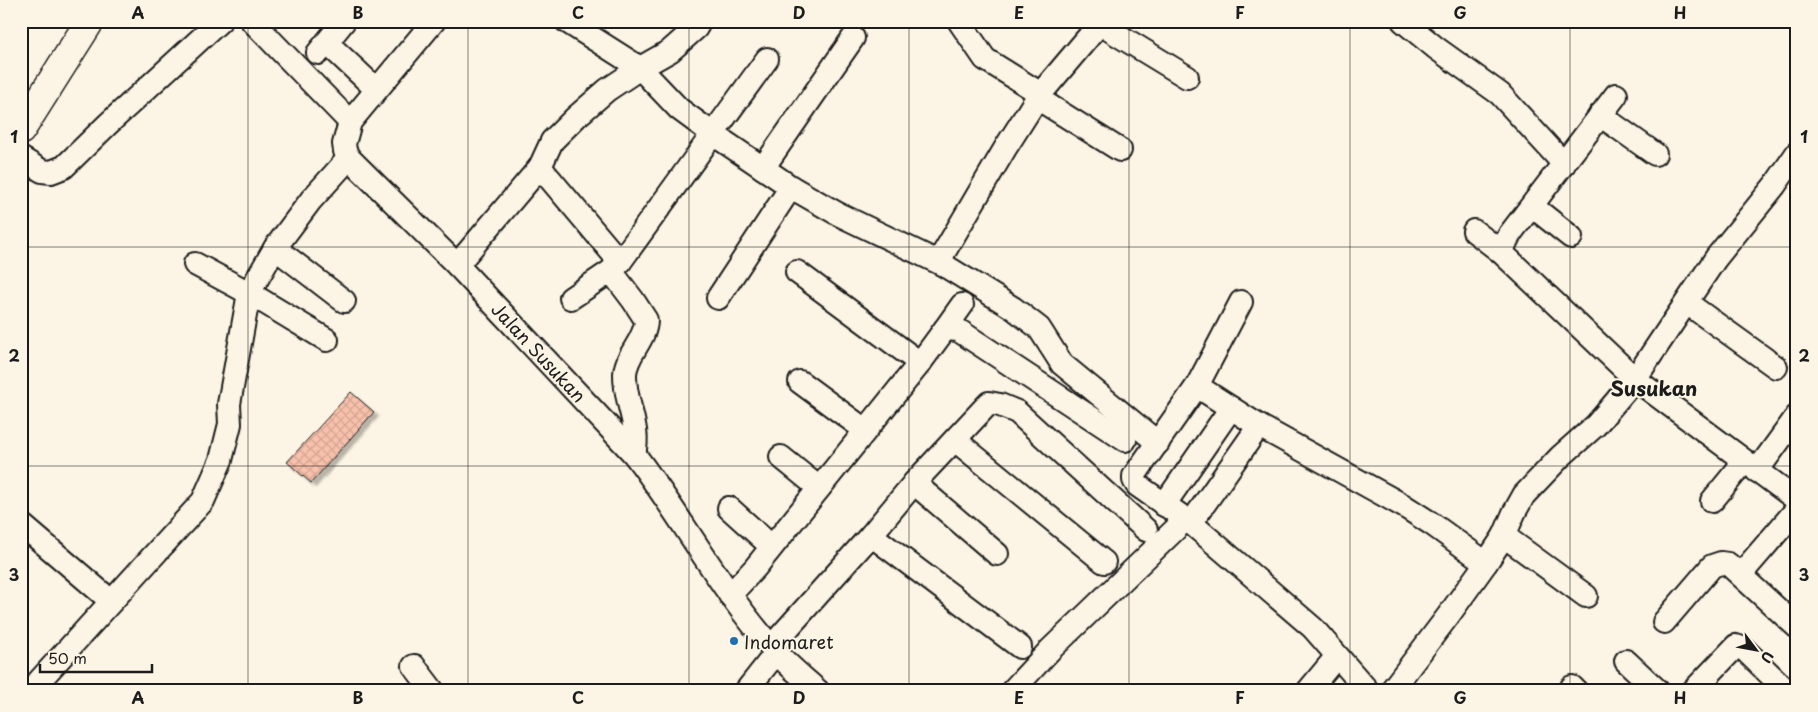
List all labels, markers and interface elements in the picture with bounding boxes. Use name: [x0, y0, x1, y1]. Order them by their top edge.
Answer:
text: A: [132, 0, 145, 24]
text: B: [353, 0, 364, 24]
text: C: [572, 0, 584, 24]
text: D: [793, 0, 805, 24]
text: E: [1014, 0, 1024, 24]
text: F: [1235, 0, 1245, 24]
text: G: [1453, 0, 1467, 24]
text: H: [1674, 0, 1686, 24]
text: 1: [10, 124, 18, 148]
text: 1: [1800, 124, 1808, 148]
street label: Jalan Susukan: [486, 296, 592, 408]
text: 2: [8, 343, 20, 367]
text: 2: [1798, 343, 1810, 367]
district label: Susukan: [1611, 373, 1697, 403]
text: 3: [9, 562, 19, 586]
text: 3: [1799, 562, 1809, 586]
north arrow: [1730, 624, 1780, 674]
place label: Indomaret: [744, 628, 834, 655]
marker: Indomaret: [728, 635, 740, 647]
scale bar: [40, 642, 152, 674]
text: 50 m: [48, 646, 87, 669]
text: U: [1756, 647, 1779, 667]
text: A: [132, 685, 145, 709]
text: B: [353, 685, 364, 709]
text: C: [572, 685, 584, 709]
text: D: [793, 685, 805, 709]
text: E: [1014, 685, 1024, 709]
text: F: [1235, 685, 1245, 709]
text: G: [1453, 685, 1467, 709]
text: H: [1674, 685, 1686, 709]

